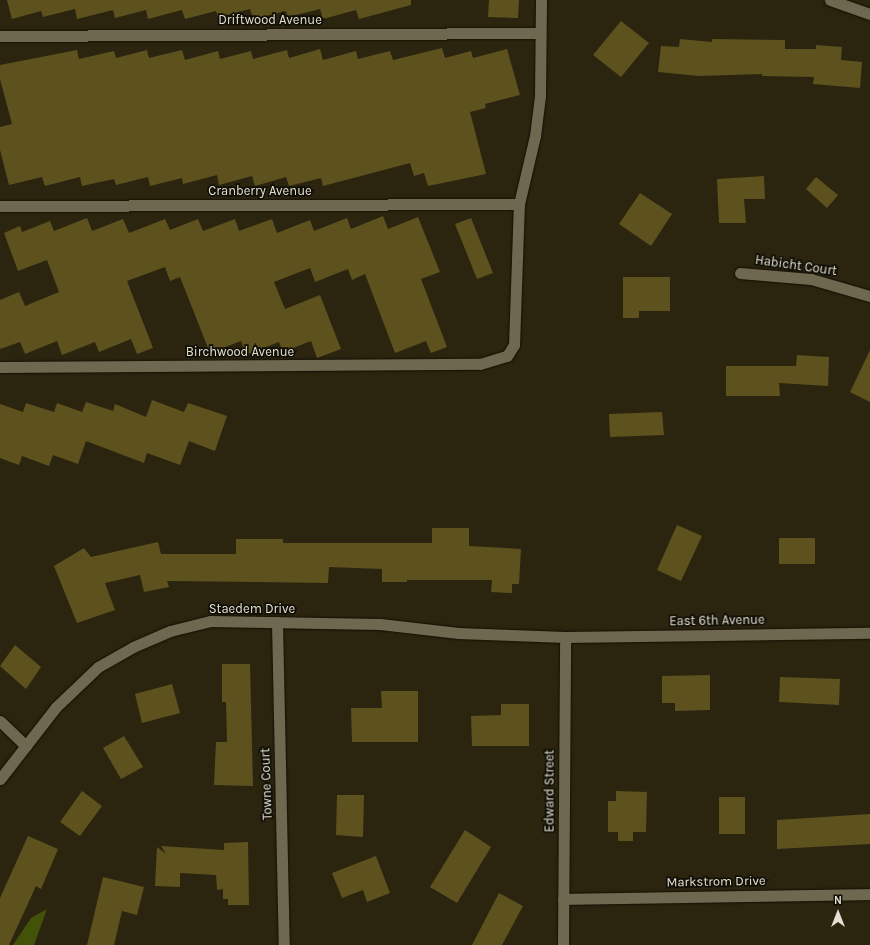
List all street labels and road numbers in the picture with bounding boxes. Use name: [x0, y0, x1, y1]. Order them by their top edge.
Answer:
street label: Driftwood Avenue: [218, 12, 322, 28]
street label: Cranberry Avenue: [208, 183, 312, 199]
street label: Habicht Court: [754, 253, 838, 279]
street label: Birchwood Avenue: [186, 344, 294, 360]
street label: Staedem Drive: [209, 601, 295, 617]
street label: East 6th Avenue: [669, 612, 765, 630]
street label: Towne Court: [258, 748, 276, 820]
street label: Edward Street: [542, 750, 558, 832]
street label: Markstrom Drive: [666, 873, 766, 891]

